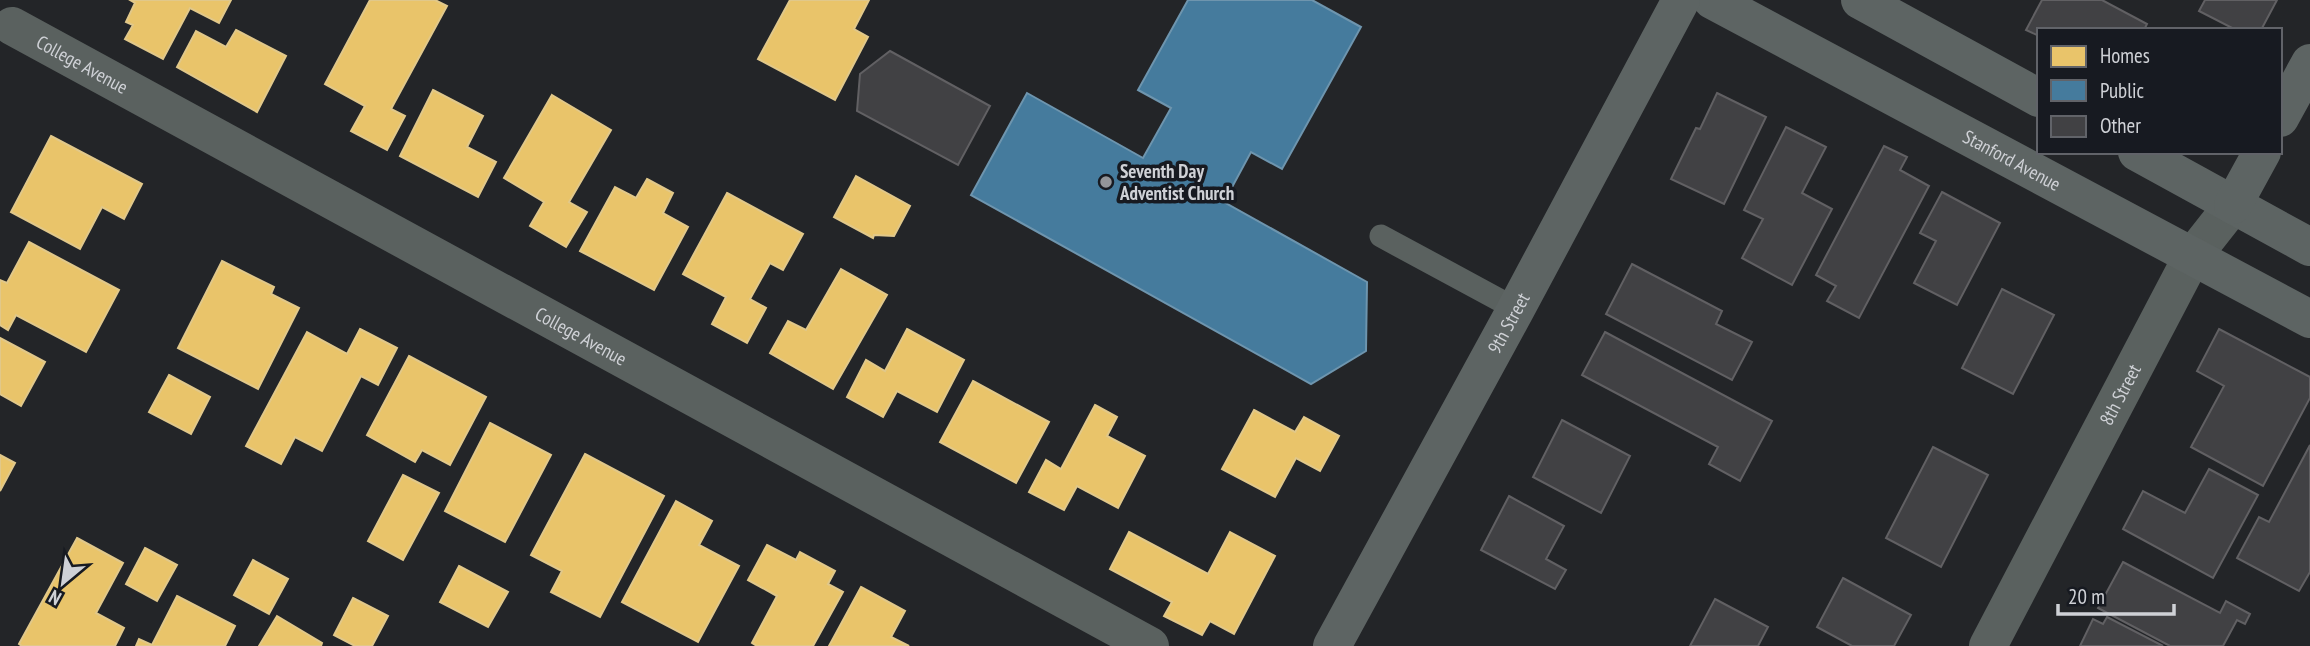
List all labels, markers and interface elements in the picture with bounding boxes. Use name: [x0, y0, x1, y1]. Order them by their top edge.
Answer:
legend: [2037, 28, 2282, 154]
street label: College Avenue: [32, 30, 132, 99]
text: Homes: [2100, 42, 2150, 69]
text: Public: [2100, 77, 2145, 104]
text: Other: [2100, 112, 2141, 139]
street label: Stanford Avenue: [1959, 124, 2065, 196]
place label: Seventh Day Adventist Church: [1119, 159, 1234, 205]
marker: Seventh Day Adventist Church: [1098, 174, 1114, 190]
street label: 9th Street: [1482, 288, 1535, 358]
street label: College Avenue: [531, 301, 631, 371]
street label: 8th Street: [2094, 359, 2146, 429]
north arrow: [28, 548, 98, 618]
scale bar: [2058, 572, 2174, 616]
text: 20 m: [2068, 583, 2105, 610]
text: N: [44, 585, 65, 611]

